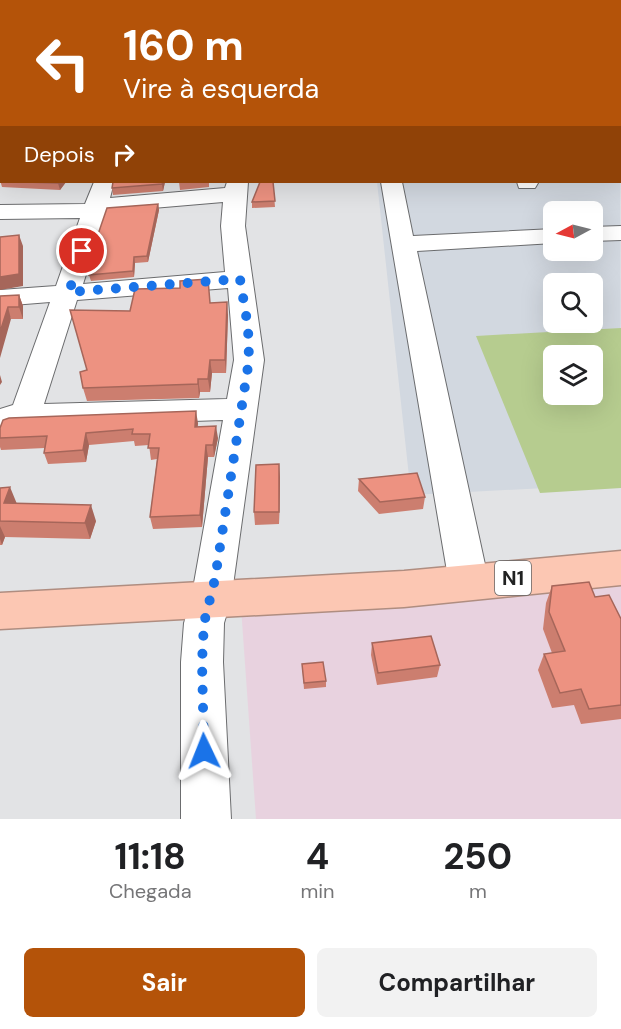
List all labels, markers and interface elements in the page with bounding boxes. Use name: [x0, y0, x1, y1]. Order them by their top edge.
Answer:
text: 160 m: [123, 18, 244, 73]
icon: left: [24, 24, 102, 102]
text: Vire à esquerda: [123, 71, 319, 106]
icon: right: [107, 138, 140, 171]
text: Depois: [24, 140, 95, 169]
north arrow: [543, 201, 603, 261]
map controls: [543, 201, 603, 405]
pin: [56, 225, 107, 276]
icon: arrive: [65, 234, 98, 267]
button: search: [543, 273, 603, 333]
button: layers: [543, 345, 603, 405]
road number: N1: [495, 561, 531, 595]
position arrow: [172, 719, 236, 783]
text: 11:18: [115, 833, 186, 880]
text: 4: [306, 833, 329, 880]
text: 250: [444, 833, 512, 880]
text: Chegada: [109, 878, 192, 904]
text: min: [300, 878, 335, 904]
text: m: [469, 878, 487, 904]
button: Sair: [24, 948, 305, 1017]
button: Compartilhar: [317, 948, 597, 1017]

